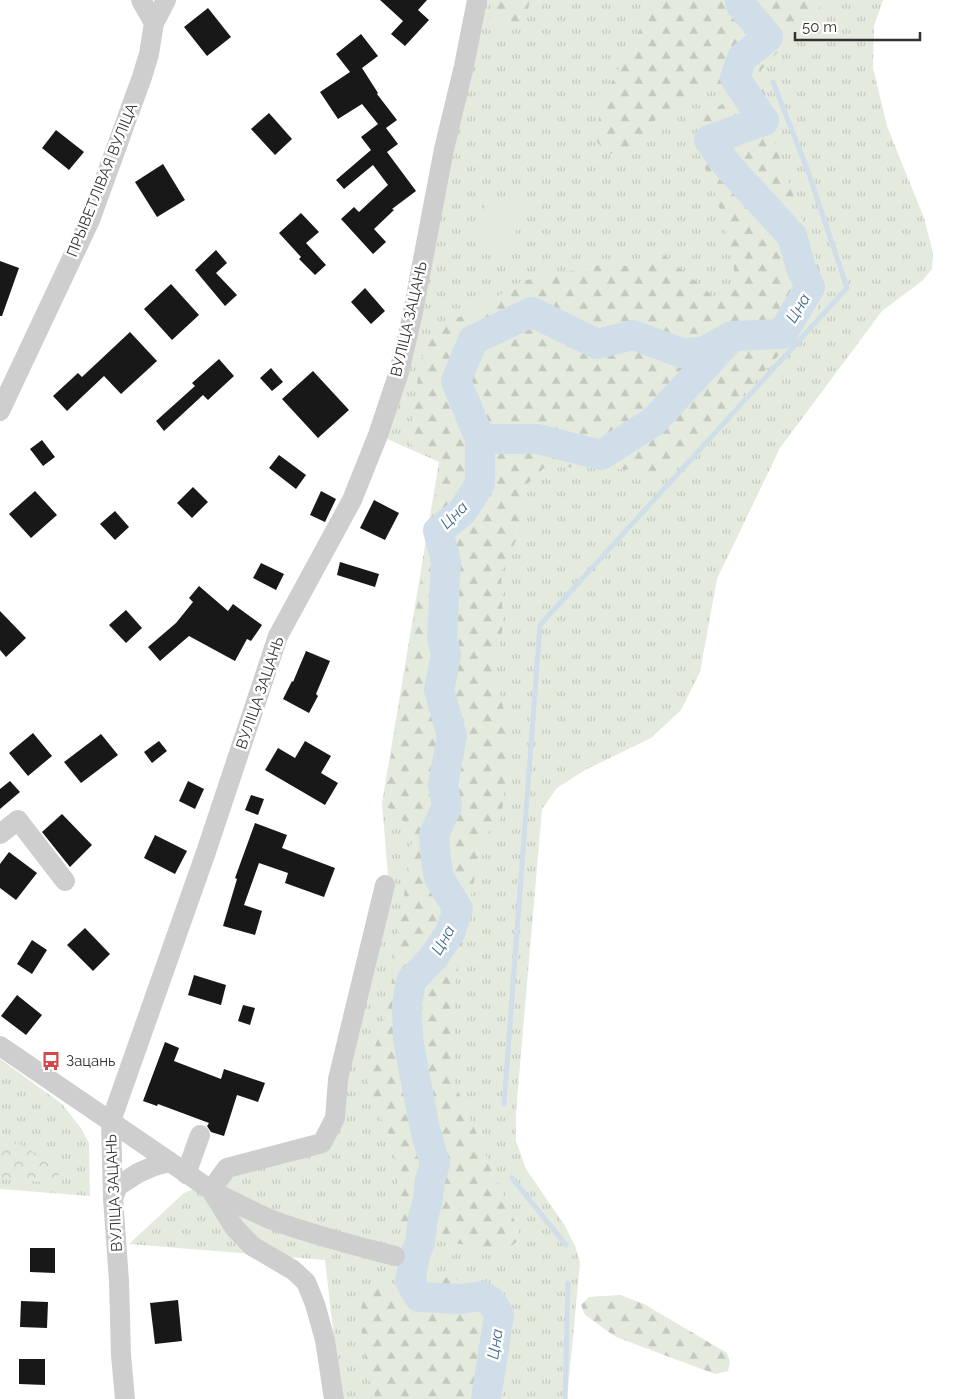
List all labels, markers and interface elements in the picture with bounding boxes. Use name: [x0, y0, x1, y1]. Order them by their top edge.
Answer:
scale bar: [795, 10, 920, 42]
text: 50 m: [802, 18, 837, 36]
street label: ПРЫВЕТЛІВАЯ ВУЛІЦА: [63, 101, 141, 259]
street label: ВУЛІЦА ЗАЦАНЬ: [387, 260, 431, 378]
water label: Цна: [782, 290, 814, 326]
water label: Цна: [436, 497, 472, 533]
street label: ВУЛІЦА ЗАЦАНЬ: [232, 634, 288, 752]
water label: Цна: [427, 922, 459, 958]
bus stop icon: Зацань: [40, 1050, 62, 1072]
place label: Зацань: [66, 1052, 115, 1070]
street label: ВУЛІЦА ЗАЦАНЬ: [102, 1134, 126, 1252]
water label: Цна: [483, 1327, 507, 1361]

